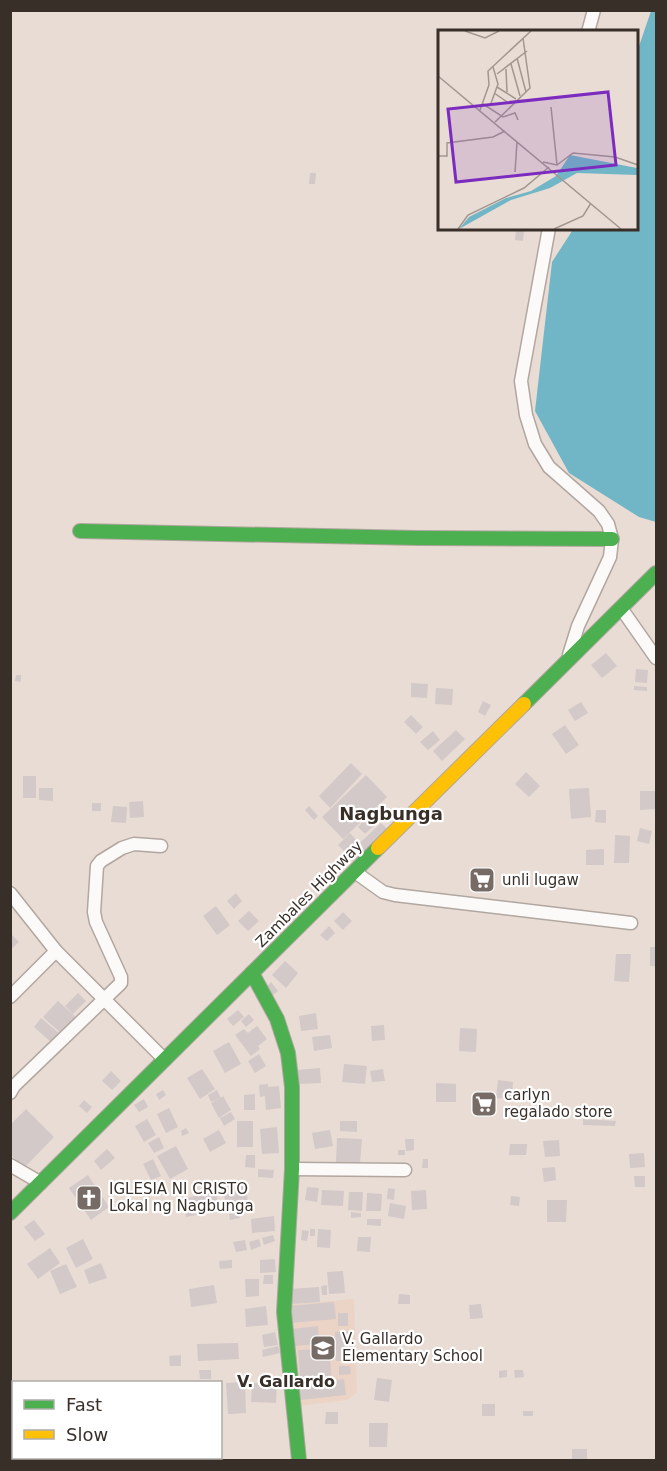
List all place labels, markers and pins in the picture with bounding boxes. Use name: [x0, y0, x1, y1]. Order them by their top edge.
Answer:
supermarket icon: unli lugaw: [467, 865, 497, 895]
place label: unli lugaw: [502, 871, 579, 889]
place label: carlyn regalado store: [504, 1086, 613, 1121]
supermarket icon: carlyn regalado store: [469, 1089, 499, 1119]
place label: IGLESIA NI CRISTO Lokal ng Nagbunga: [109, 1180, 254, 1215]
church icon: IGLESIA NI CRISTO Lokal ng Nagbunga: [74, 1183, 104, 1213]
place label: V. Gallardo Elementary School: [342, 1330, 483, 1365]
school or university icon: V. Gallardo Elementary School: [308, 1333, 338, 1363]

